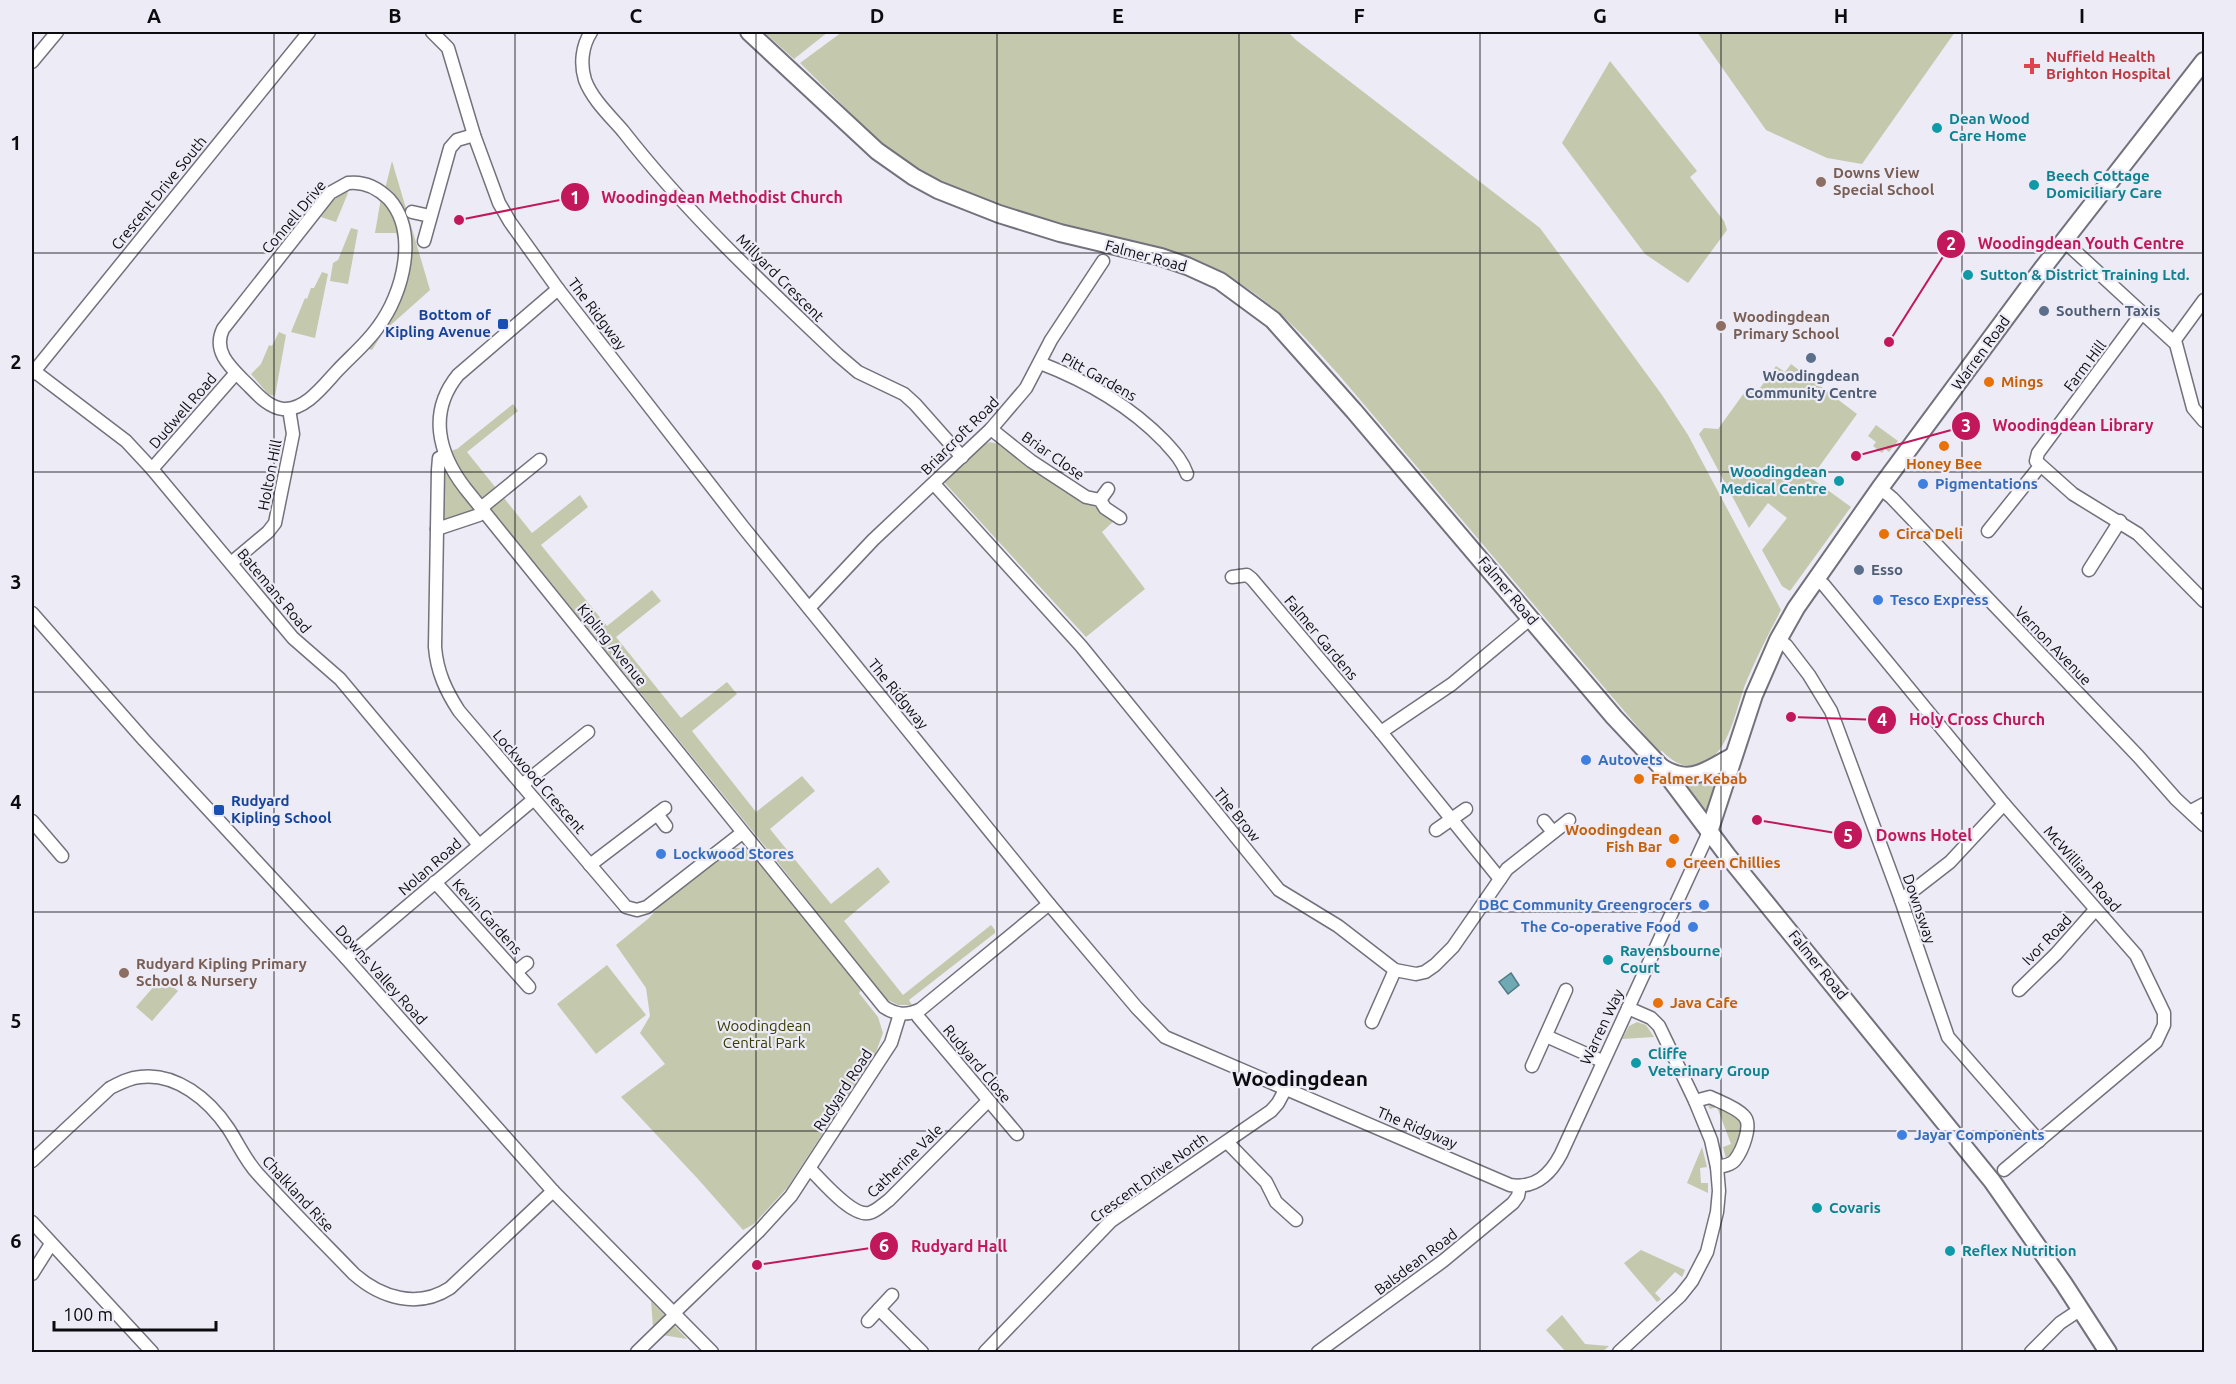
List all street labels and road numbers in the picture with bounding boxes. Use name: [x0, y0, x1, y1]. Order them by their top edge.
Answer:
street label: Crescent Drive South: [108, 132, 210, 253]
street label: Connell Drive: [258, 177, 329, 257]
street label: Millyard Crescent: [733, 230, 828, 325]
street label: Falmer Road: [1103, 236, 1189, 275]
street label: The Ridgway: [565, 274, 630, 353]
street label: Warren Road: [1948, 312, 2013, 393]
street label: Farm Hill: [2060, 337, 2109, 394]
street label: Pitt Gardens: [1059, 349, 1140, 404]
street label: Dudwell Road: [145, 370, 220, 452]
street label: Briarcroft Road: [917, 393, 1002, 478]
street label: Briar Close: [1019, 428, 1088, 483]
street label: Holton Hill: [254, 438, 285, 512]
street label: Batemans Road: [234, 545, 315, 636]
street label: Falmer Road: [1475, 553, 1542, 628]
street label: Falmer Gardens: [1281, 592, 1362, 683]
street label: Kipling Avenue: [574, 600, 651, 689]
street label: Vernon Avenue: [2012, 603, 2095, 689]
street label: The Ridgway: [865, 655, 932, 732]
street label: Lockwood Crescent: [490, 726, 589, 837]
street label: The Brow: [1211, 784, 1264, 845]
street label: McWilliam Road: [2041, 822, 2124, 915]
street label: Nolan Road: [395, 835, 465, 899]
street label: Downsway: [1900, 872, 1939, 946]
street label: Kevin Gardens: [449, 875, 526, 958]
street label: Ivor Road: [2018, 911, 2075, 968]
street label: Downs Valley Road: [332, 921, 430, 1028]
street label: Falmer Road: [1785, 927, 1851, 1003]
street label: Warren Way: [1577, 986, 1626, 1067]
street label: Rudyard Close: [940, 1021, 1015, 1106]
street label: Rudyard Road: [810, 1046, 875, 1134]
street label: The Ridgway: [1374, 1103, 1460, 1152]
street label: Catherine Vale: [863, 1120, 946, 1201]
street label: Crescent Drive North: [1087, 1129, 1211, 1226]
street label: Chalkland Rise: [259, 1152, 338, 1235]
street label: Balsdean Road: [1371, 1225, 1460, 1298]

